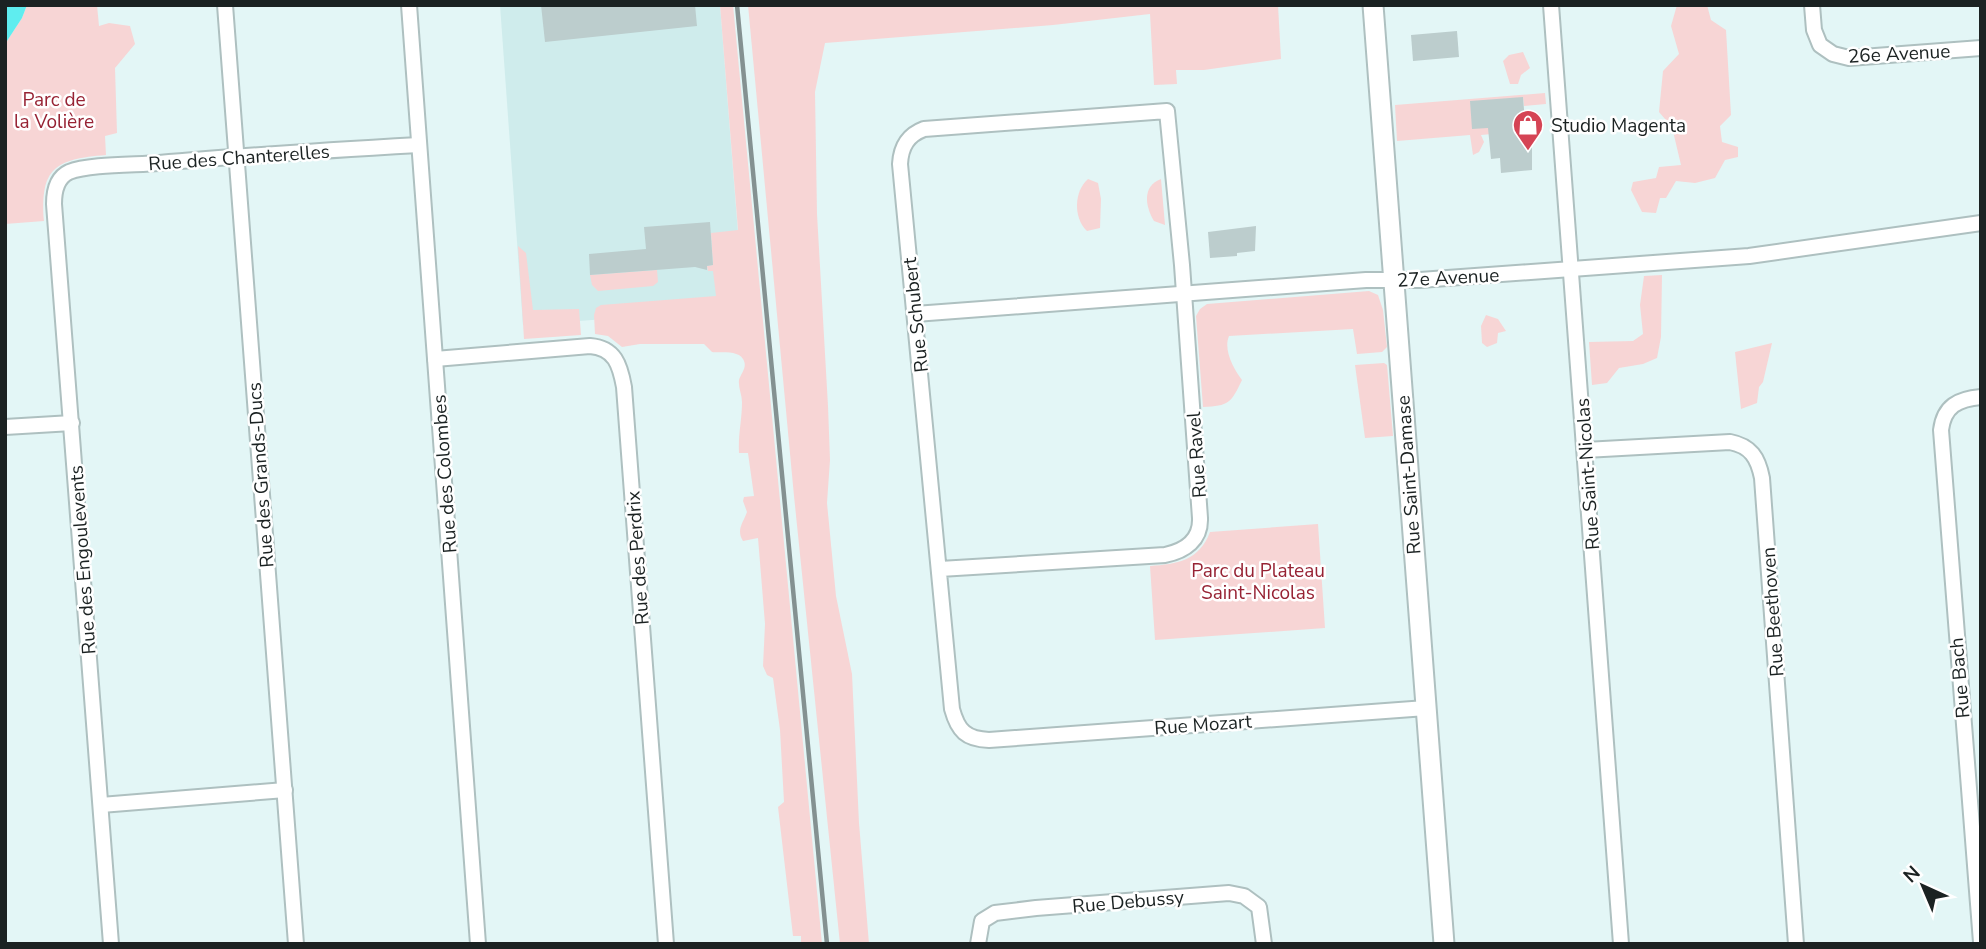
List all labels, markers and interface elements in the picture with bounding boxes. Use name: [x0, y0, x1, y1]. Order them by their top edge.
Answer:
street label: 26e Avenue: [1847, 38, 1951, 70]
park label: Parc de la Volière: [14, 87, 94, 135]
shop icon: Studio Magenta: [1511, 108, 1545, 152]
place label: Studio Magenta: [1551, 113, 1686, 139]
street label: Rue des Chanterelles: [147, 139, 331, 177]
street label: Rue Schubert: [897, 256, 935, 374]
street label: 27e Avenue: [1396, 262, 1500, 294]
street label: Rue des Grands-Ducs: [242, 381, 280, 569]
street label: Rue des Colombes: [426, 394, 464, 554]
street label: Rue Saint-Damase: [1390, 394, 1428, 555]
street label: Rue Saint-Nicolas: [1570, 397, 1606, 551]
street label: Rue Ravel: [1181, 411, 1213, 499]
street label: Rue des Engoulevents: [63, 464, 103, 655]
street label: Rue des Perdrix: [620, 490, 656, 626]
street label: Rue Beethoven: [1756, 546, 1790, 678]
park label: Parc du Plateau Saint-Nicolas: [1191, 558, 1325, 606]
street label: Rue Bach: [1944, 636, 1976, 719]
street label: Rue Mozart: [1153, 709, 1253, 741]
north arrow: [1888, 851, 1958, 921]
text: N: [1898, 860, 1926, 889]
street label: Rue Debussy: [1071, 884, 1185, 920]

